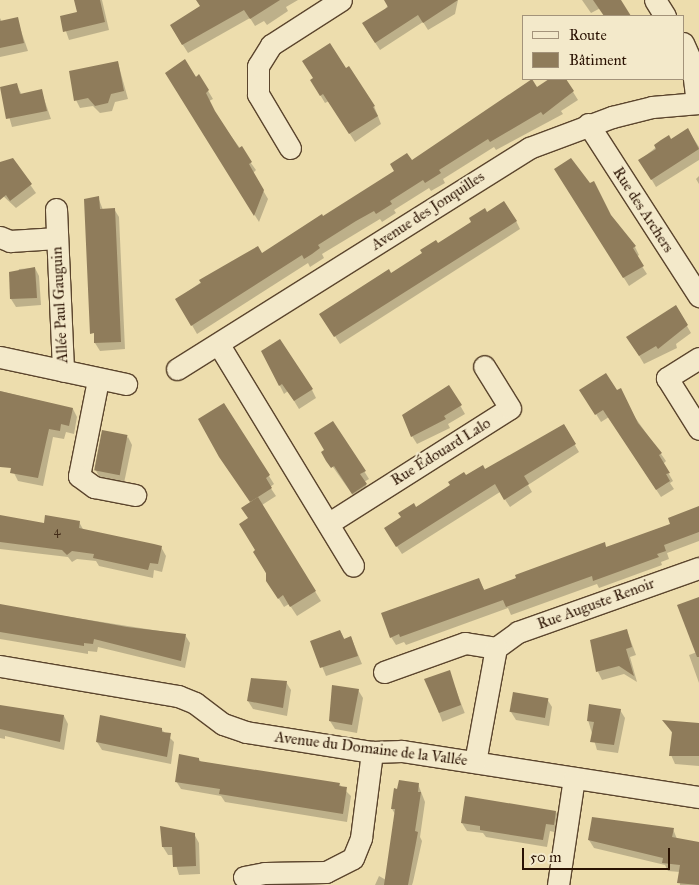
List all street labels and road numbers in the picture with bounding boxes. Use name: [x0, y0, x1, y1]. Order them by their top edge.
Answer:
street label: Rue des Archers: [609, 164, 677, 256]
street label: Avenue des Jonquilles: [368, 168, 488, 254]
street label: Allée Paul Gauguin: [48, 246, 72, 364]
street label: Rue Édouard Lalo: [388, 414, 494, 490]
street label: Rue Auguste Renoir: [535, 574, 657, 634]
street label: Avenue du Domaine de la Vallée: [274, 728, 468, 770]

